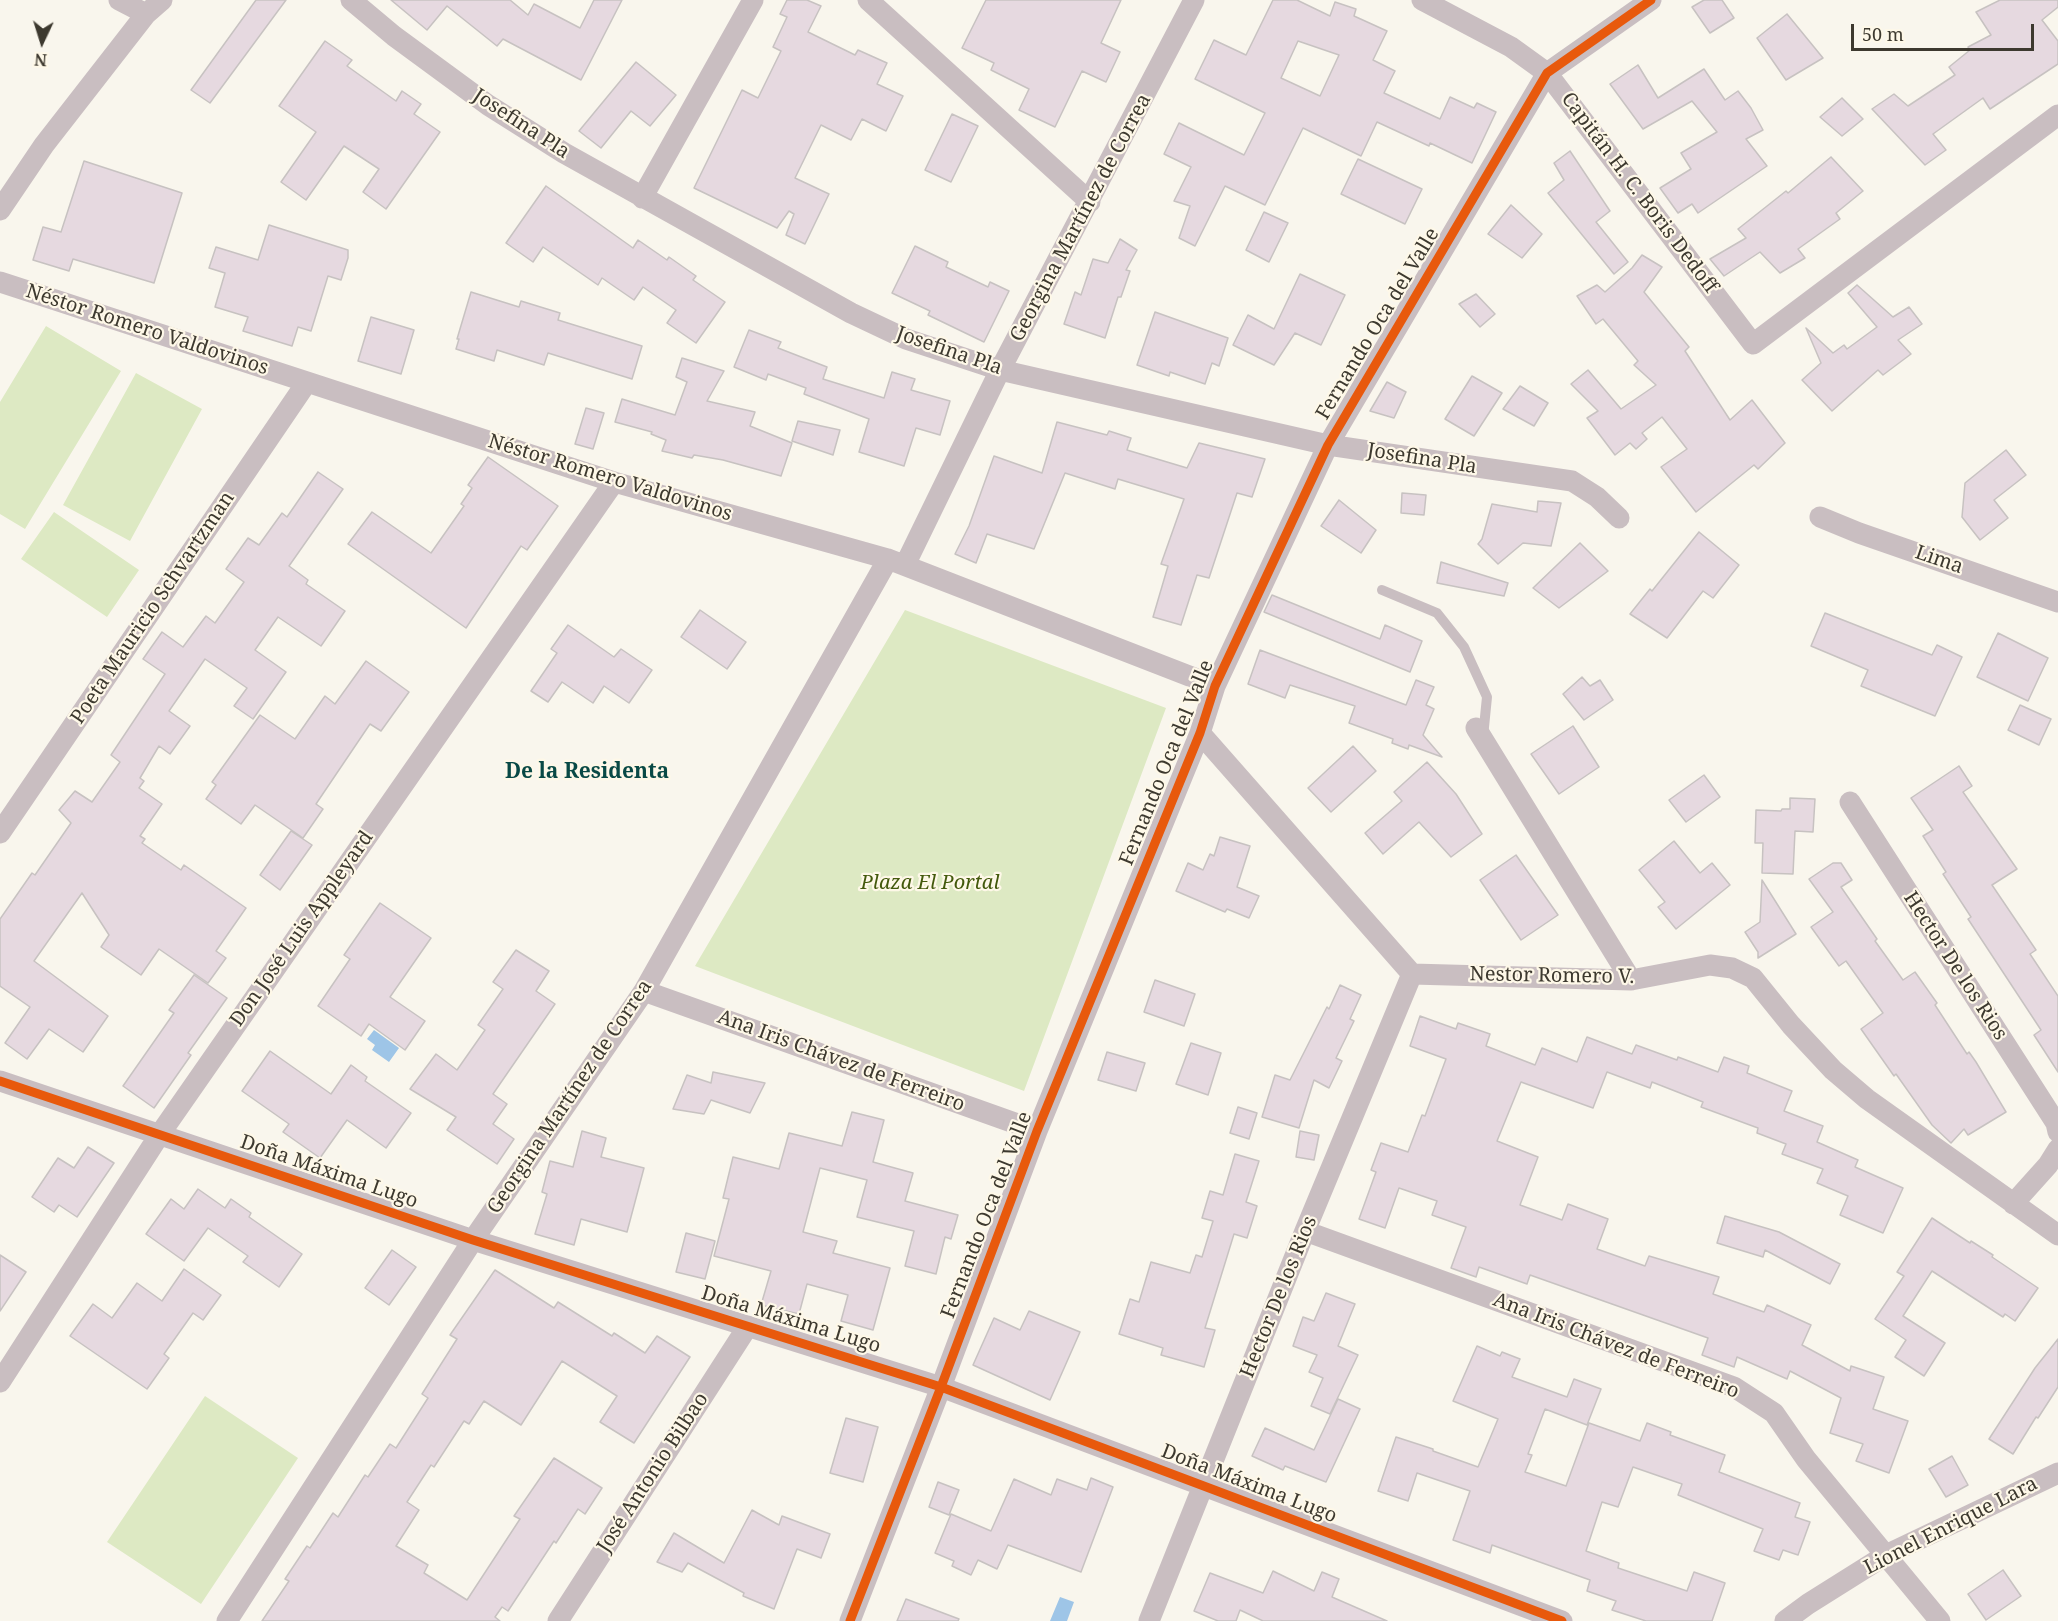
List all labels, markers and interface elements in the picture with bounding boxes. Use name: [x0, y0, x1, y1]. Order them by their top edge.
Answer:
north arrow: [12, 12, 72, 72]
scale bar: [1854, 12, 2037, 50]
text: 50 m: [1862, 22, 1904, 46]
text: N: [34, 49, 48, 71]
street label: Josefina Pla: [468, 84, 574, 164]
street label: Capitán H. C. Boris Dedoff: [1556, 88, 1722, 298]
street label: Georgina Martínez de Correa: [1005, 90, 1157, 346]
street label: Fernando Oca del Valle: [1311, 224, 1445, 424]
street label: Néstor Romero Valdovinos: [23, 279, 271, 381]
street label: Josefina Pla: [893, 322, 1005, 380]
street label: Néstor Romero Valdovinos: [485, 429, 735, 527]
street label: Josefina Pla: [1366, 439, 1478, 479]
street label: Poeta Mauricio Schvartzman: [66, 487, 240, 729]
street label: Lima: [1912, 541, 1966, 579]
street label: Fernando Oca del Valle: [1115, 657, 1219, 869]
district label: De la Residenta: [505, 759, 669, 785]
street label: Don José Luis Appleyard: [225, 827, 379, 1031]
park label: Plaza El Portal: [860, 871, 1000, 895]
street label: Hector De los Rios: [1898, 887, 2012, 1045]
street label: Nestor Romero V.: [1469, 963, 1635, 989]
street label: Georgina Martínez de Correa: [483, 975, 657, 1219]
street label: Ana Iris Chávez de Ferreiro: [714, 1005, 968, 1117]
street label: Fernando Oca del Valle: [936, 1108, 1038, 1322]
street label: Doña Máxima Lugo: [237, 1130, 421, 1214]
street label: Hector De los Rios: [1236, 1213, 1322, 1381]
street label: Doña Máxima Lugo: [698, 1281, 884, 1359]
street label: Ana Iris Chávez de Ferreiro: [1490, 1288, 1742, 1404]
street label: José Antonio Bilbao: [592, 1388, 714, 1558]
street label: Doña Máxima Lugo: [1158, 1439, 1340, 1529]
street label: Lionel Enrique Lara: [1860, 1472, 2042, 1580]

